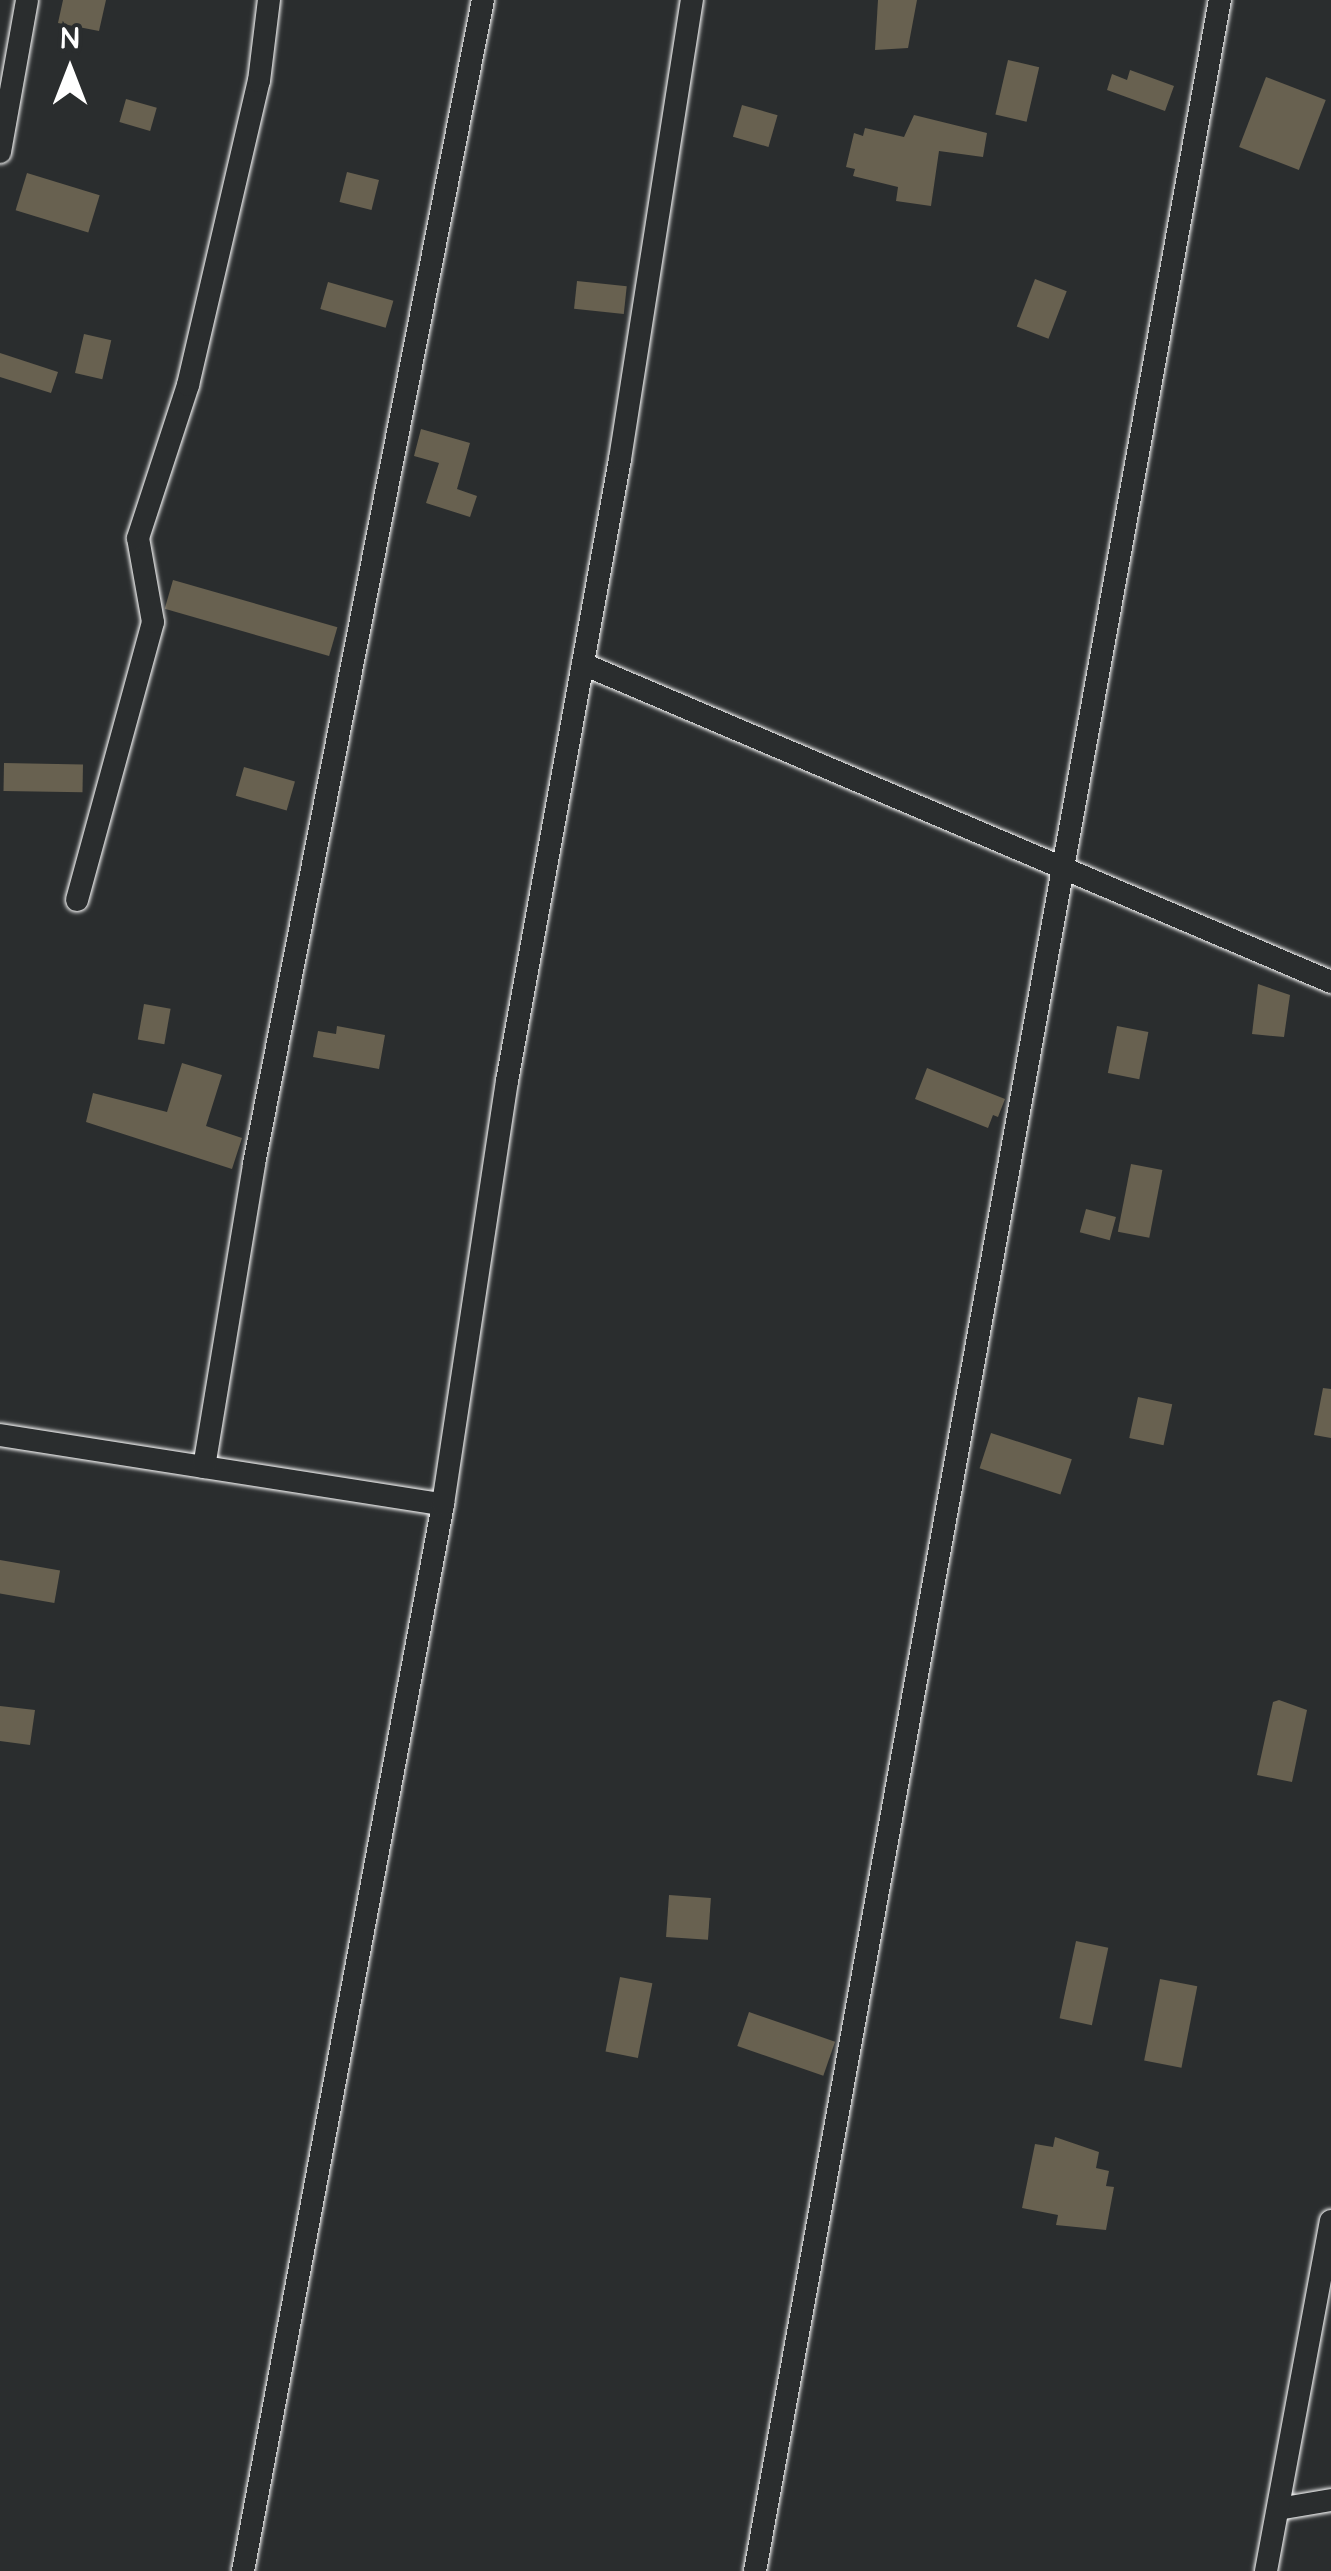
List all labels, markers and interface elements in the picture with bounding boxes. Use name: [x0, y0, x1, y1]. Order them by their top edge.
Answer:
north arrow: [20, 20, 120, 120]
text: N: [61, 20, 79, 59]

